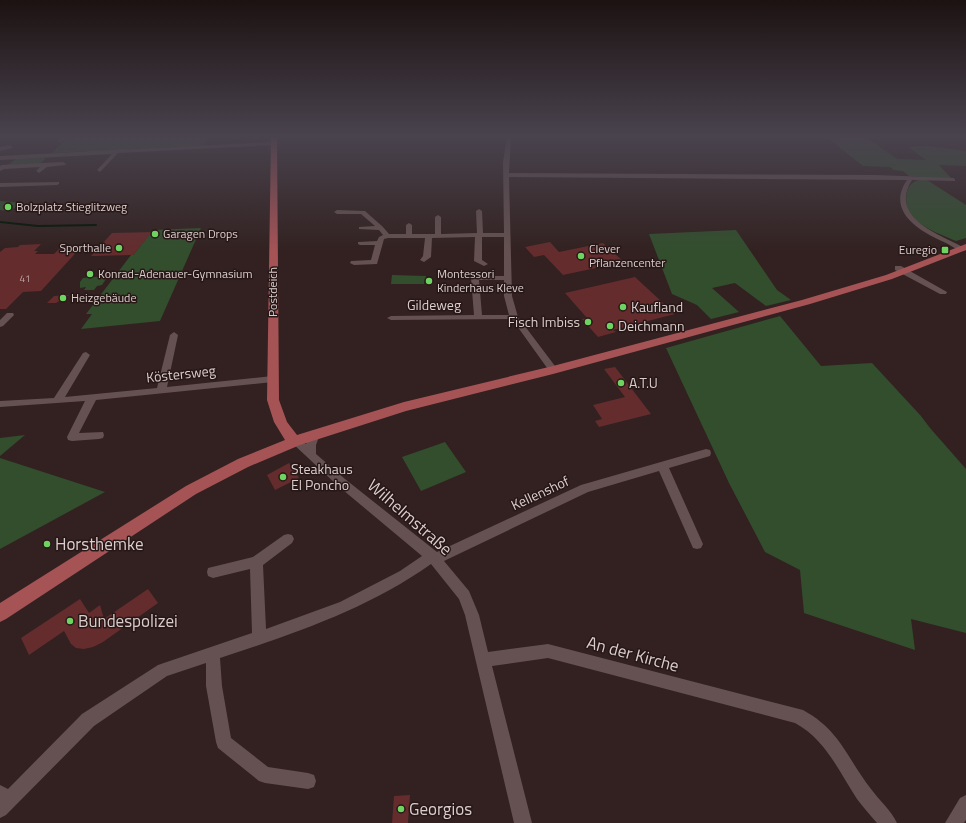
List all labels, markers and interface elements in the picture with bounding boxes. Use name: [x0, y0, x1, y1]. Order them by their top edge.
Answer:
place label: Bolzplatz Stieglitzweg: [16, 197, 127, 216]
marker: Bolzplatz Stieglitzweg: [3, 202, 13, 212]
place label: Garagen Drops: [163, 224, 238, 243]
marker: Garagen Drops: [150, 229, 160, 239]
place label: Sporthalle: [59, 238, 111, 257]
place label: Clever Pflanzencenter: [589, 239, 665, 272]
place label: Euregio: [899, 240, 937, 259]
marker: Sporthalle: [114, 243, 124, 253]
marker: Euregio: [940, 245, 950, 255]
marker: Clever Pflanzencenter: [576, 251, 586, 261]
place label: Konrad-Adenauer-Gymnasium: [98, 264, 253, 283]
place label: Montessori Kinderhaus Kleve: [437, 264, 524, 297]
street label: Postdeich: [263, 267, 282, 317]
marker: Konrad-Adenauer-Gymnasium: [85, 269, 95, 279]
house number: 41: [19, 271, 31, 286]
marker: Montessori Kinderhaus Kleve: [424, 276, 434, 286]
place label: Heizgebäude: [71, 288, 137, 307]
marker: Heizgebäude: [58, 293, 68, 303]
street label: Gildeweg: [407, 294, 461, 315]
place label: Kaufland: [631, 296, 683, 317]
marker: Kaufland: [618, 302, 628, 312]
place label: Fisch Imbiss: [508, 311, 580, 332]
place label: Deichmann: [618, 315, 685, 336]
marker: Fisch Imbiss: [583, 317, 593, 327]
marker: Deichmann: [605, 321, 615, 331]
street label: Köstersweg: [145, 359, 217, 388]
place label: A.T.U: [629, 372, 658, 393]
marker: A.T.U: [616, 378, 626, 388]
place label: Steakhaus El Poncho: [291, 458, 353, 495]
street label: Kellenshof: [507, 470, 573, 515]
marker: Steakhaus El Poncho: [278, 472, 288, 482]
street label: Wilhelmstraße: [362, 473, 458, 561]
place label: Horsthemke: [55, 531, 144, 557]
marker: Horsthemke: [42, 539, 52, 549]
place label: Bundespolizei: [78, 608, 178, 634]
marker: Bundespolizei: [65, 616, 75, 626]
street label: An der Kirche: [584, 629, 682, 679]
place label: Georgios: [409, 796, 472, 822]
marker: Georgios: [396, 804, 406, 814]

